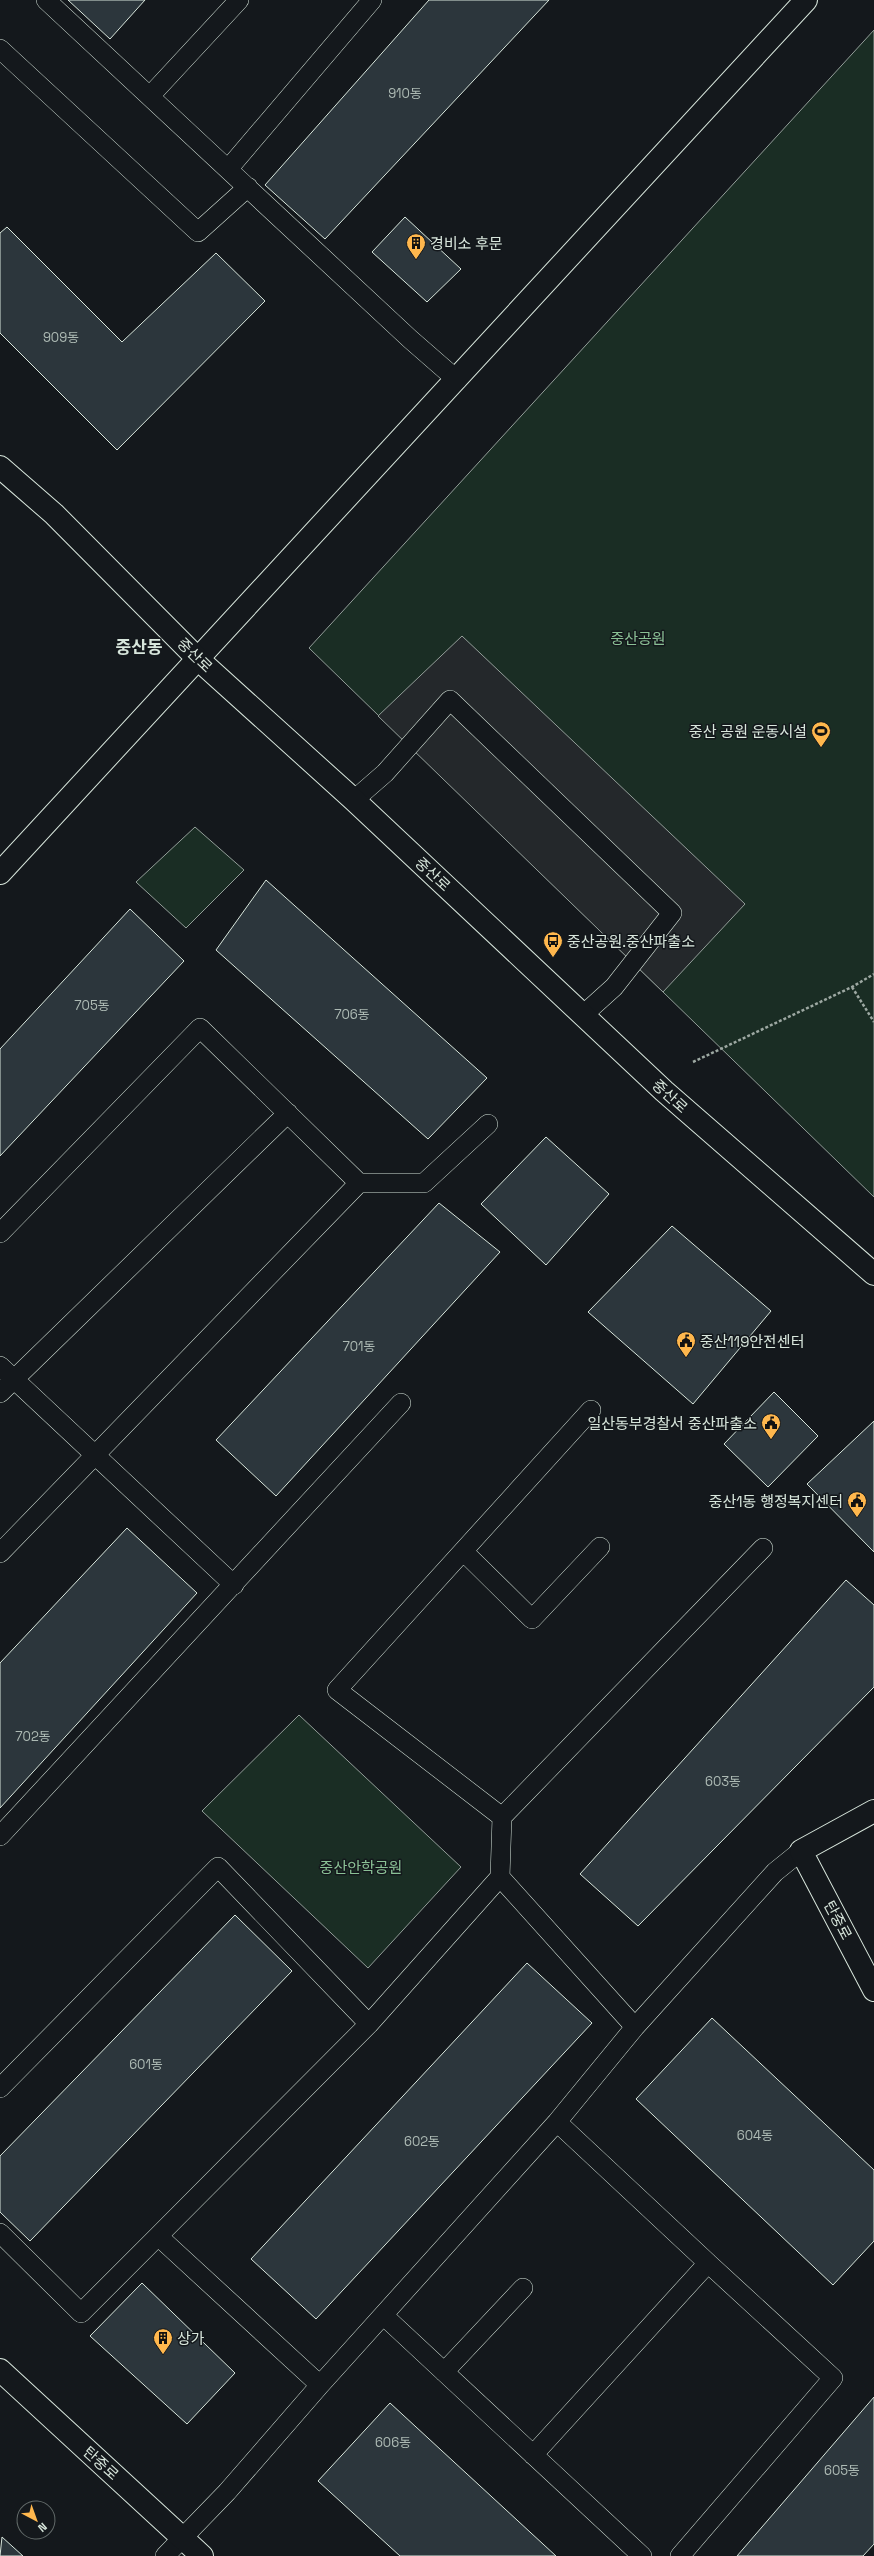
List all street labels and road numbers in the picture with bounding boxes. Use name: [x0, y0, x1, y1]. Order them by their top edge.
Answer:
street label: 중산로: [174, 634, 216, 676]
street label: 중산로: [411, 853, 455, 895]
street label: 중산로: [648, 1075, 692, 1117]
street label: 탄중로: [820, 1897, 856, 1943]
street label: 탄중로: [79, 2442, 123, 2484]

